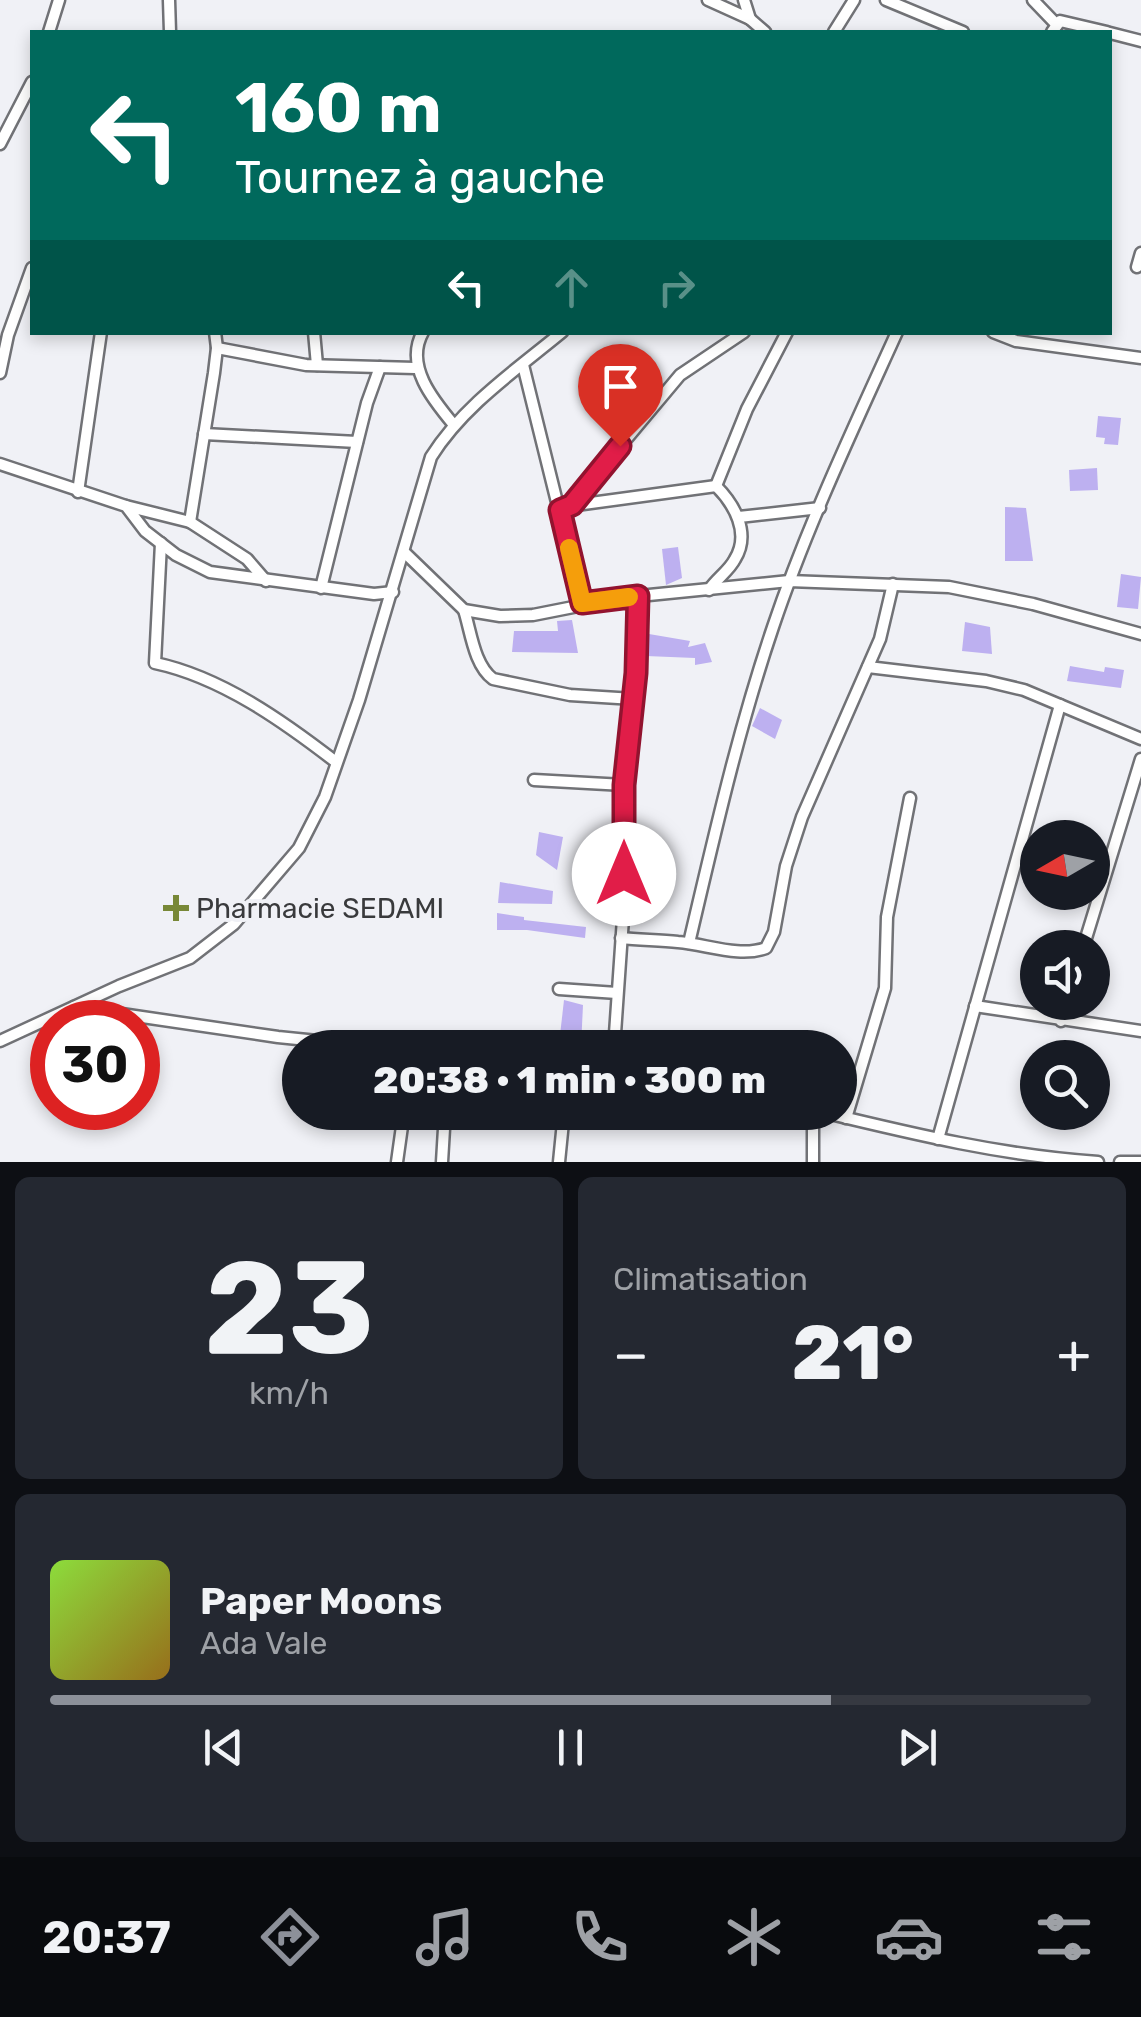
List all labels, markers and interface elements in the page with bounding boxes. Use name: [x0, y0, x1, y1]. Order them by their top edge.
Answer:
text: 160 m: [235, 67, 442, 150]
icon: left: [70, 70, 200, 200]
text: Tournez à gauche: [235, 151, 605, 204]
icon: left: [439, 260, 494, 315]
icon: ahead: [544, 260, 599, 315]
icon: right: [649, 260, 704, 315]
pin: [578, 344, 663, 447]
icon: arrive: [593, 359, 648, 414]
north arrow: [1020, 820, 1110, 910]
map controls: [1020, 820, 1110, 1130]
position arrow: [572, 822, 676, 926]
place label: Pharmacie SEDAMI: [196, 892, 444, 925]
marker: Pharmacie SEDAMI: [165, 897, 187, 919]
button: sound: [1020, 930, 1110, 1020]
speed limit sign: 30: [30, 1000, 160, 1130]
button: search: [1020, 1040, 1110, 1130]
text: 20:38 · 1 min · 300 m: [373, 1057, 766, 1103]
text: 23: [204, 1231, 374, 1386]
text: Climatisation: [613, 1260, 808, 1298]
text: 21°: [792, 1309, 914, 1398]
text: −: [613, 1322, 649, 1387]
text: +: [1057, 1322, 1091, 1387]
text: km/h: [249, 1374, 329, 1412]
text: Paper Moons: [200, 1578, 442, 1624]
text: Ada Vale: [200, 1624, 327, 1662]
icon: previous: [196, 1720, 251, 1775]
icon: pause: [543, 1720, 598, 1775]
icon: next: [890, 1720, 945, 1775]
icon: directions: [255, 1902, 325, 1972]
icon: music: [410, 1902, 480, 1972]
icon: phone: [565, 1902, 635, 1972]
icon: climate: [719, 1902, 789, 1972]
icon: car: [874, 1902, 944, 1972]
icon: filters: [1029, 1902, 1099, 1972]
text: 20:37: [42, 1911, 171, 1964]

